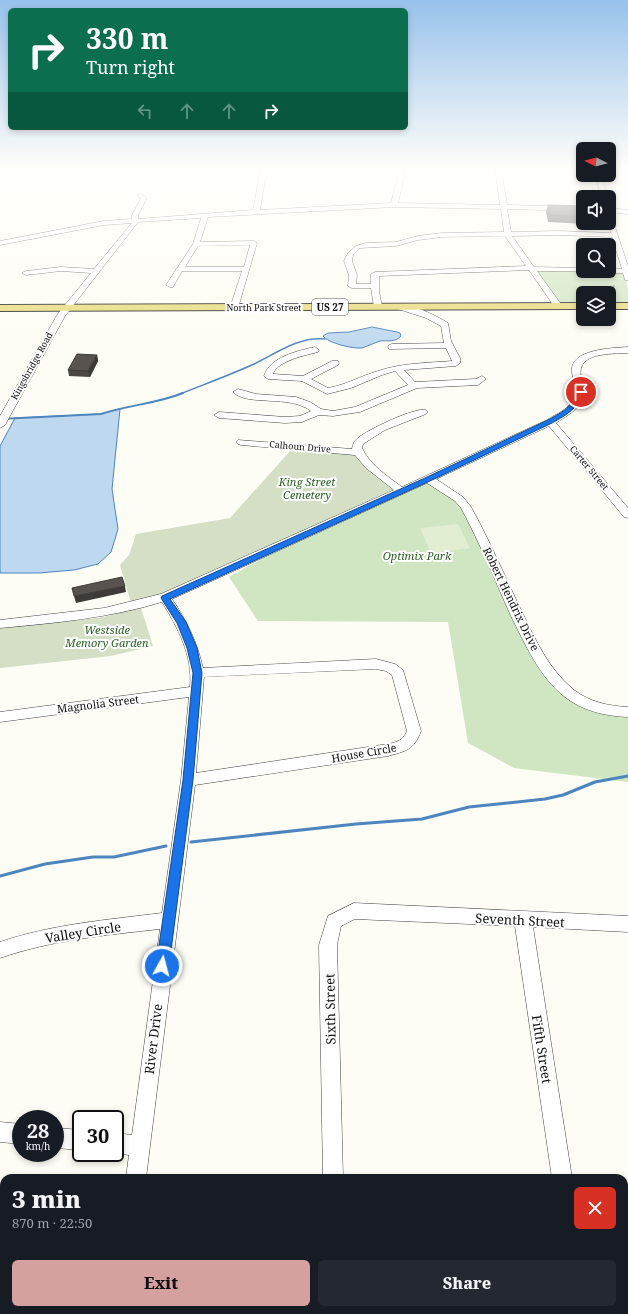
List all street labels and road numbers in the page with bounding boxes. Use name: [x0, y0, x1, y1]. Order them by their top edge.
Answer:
road number: US 27: [312, 299, 348, 315]
street label: North Park Street: [227, 301, 301, 314]
street label: Kingsbridge Road: [8, 329, 56, 402]
street label: Calhoun Drive: [269, 437, 332, 456]
street label: Carter Street: [567, 443, 612, 493]
street label: Robert Hendrix Drive: [480, 545, 543, 653]
street label: Magnolia Street: [56, 691, 140, 716]
street label: House Circle: [330, 739, 398, 766]
street label: Seventh Street: [475, 909, 566, 931]
street label: Valley Circle: [44, 917, 122, 947]
street label: Sixth Street: [320, 973, 340, 1045]
street label: River Drive: [140, 1003, 166, 1075]
street label: Fifth Street: [528, 1013, 556, 1085]

